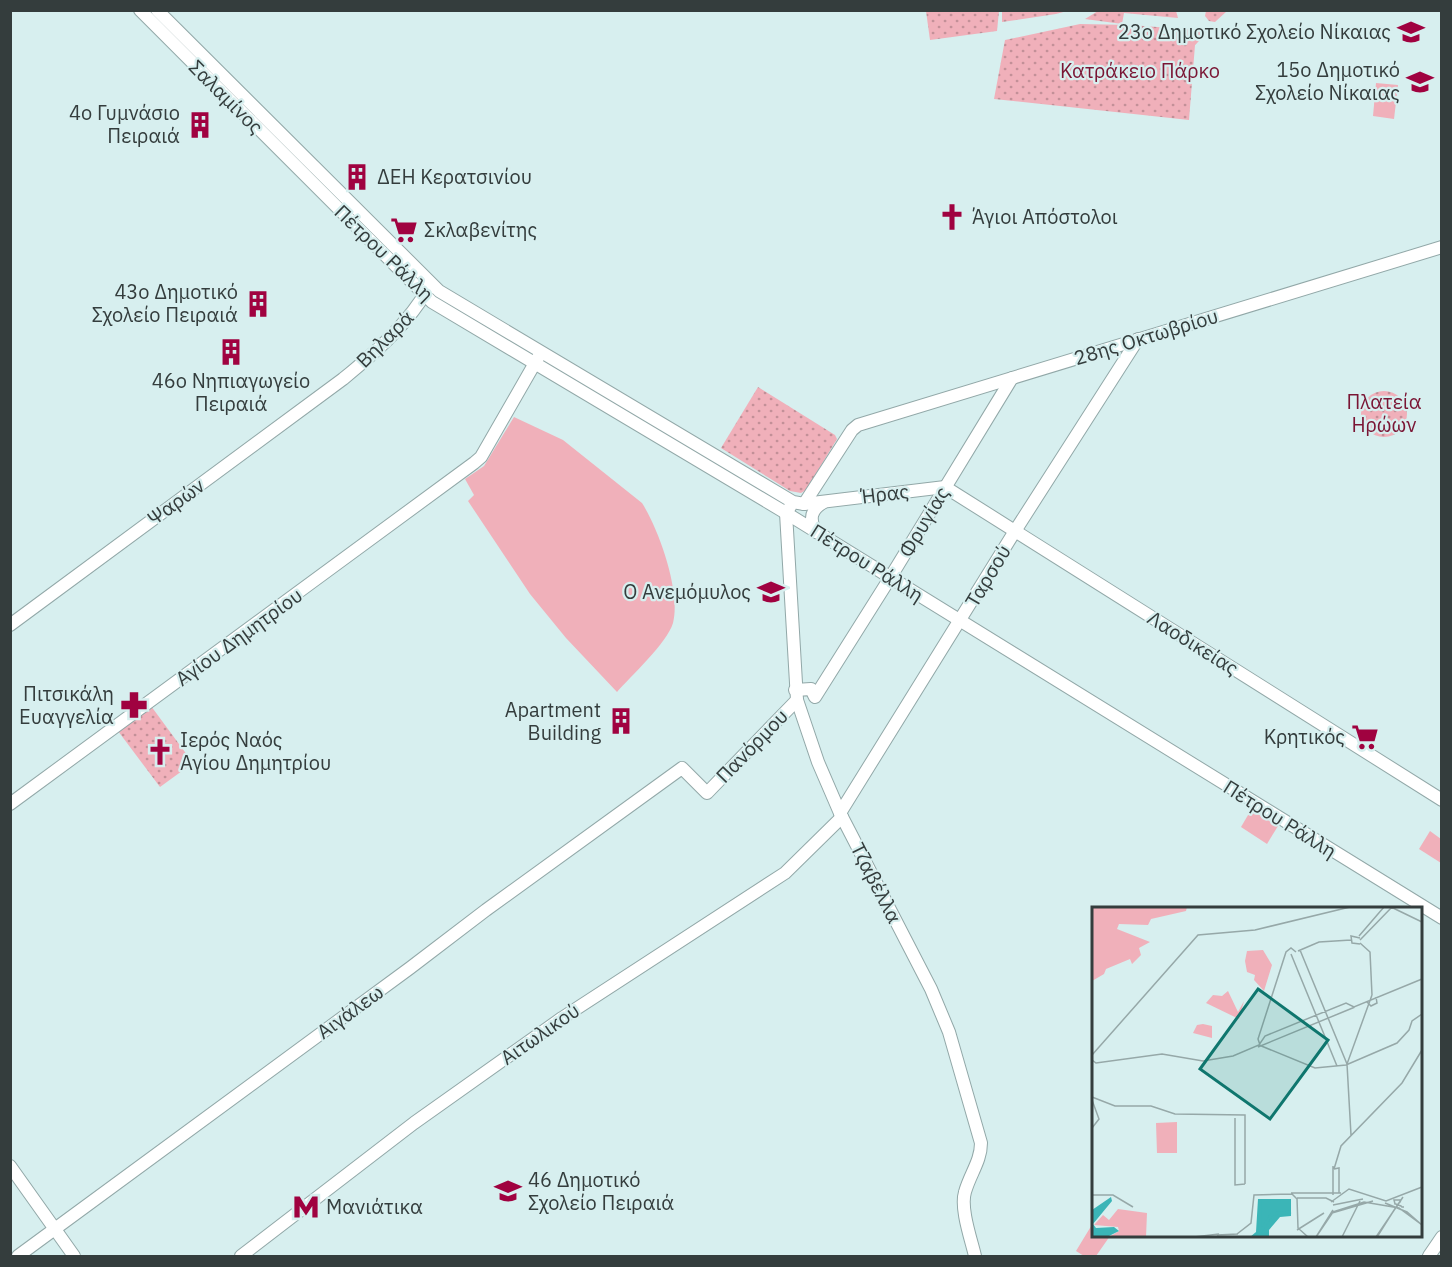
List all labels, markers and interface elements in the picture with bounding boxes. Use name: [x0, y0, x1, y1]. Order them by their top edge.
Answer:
school or university icon: 23ο Δημοτικό Σχολείο Νίκαιας: [1396, 17, 1426, 47]
place label: 23ο Δημοτικό Σχολείο Νίκαιας: [1118, 18, 1391, 45]
street label: Σαλαμίνος: [183, 54, 269, 140]
place label: 15ο Δημοτικό Σχολείο Νίκαιας: [1255, 56, 1400, 106]
park label: Κατράκειο Πάρκο: [1060, 57, 1220, 84]
school or university icon: 15ο Δημοτικό Σχολείο Νίκαιας: [1405, 67, 1435, 97]
place label: 4ο Γυμνάσιο Πειραιά: [69, 99, 180, 149]
building icon: 4ο Γυμνάσιο Πειραιά: [185, 110, 215, 140]
building icon: ΔΕΗ Κερατσινίου: [342, 162, 372, 192]
place label: ΔΕΗ Κερατσινίου: [377, 163, 532, 190]
street label: Πέτρου Ράλλη: [329, 198, 440, 307]
church icon: Άγιοι Απόστολοι: [937, 202, 967, 232]
place label: Άγιοι Απόστολοι: [972, 203, 1118, 230]
supermarket icon: Σκλαβενίτης: [389, 215, 419, 245]
place label: Σκλαβενίτης: [424, 216, 537, 243]
place label: 43ο Δημοτικό Σχολείο Πειραιά: [92, 278, 238, 328]
building icon: 43ο Δημοτικό Σχολείο Πειραιά: [243, 289, 273, 319]
street label: 28ης Οκτωβρίου: [1070, 302, 1221, 371]
street label: Βηλαρά: [350, 304, 419, 373]
building icon: 46ο Νηπιαγωγείο Πειραιά: [216, 337, 246, 367]
place label: 46ο Νηπιαγωγείο Πειραιά: [152, 367, 310, 417]
park label: Πλατεία Ηρώων: [1346, 388, 1422, 438]
street label: Ψαρών: [142, 472, 210, 531]
street label: Ήρας: [858, 477, 910, 510]
street label: Φρυγίας: [892, 481, 955, 562]
street label: Πέτρου Ράλλη: [806, 517, 929, 608]
street label: Ταρσού: [958, 540, 1017, 612]
school or university icon: Ο Ανεμόμυλος: [756, 577, 786, 607]
place label: Ο Ανεμόμυλος: [623, 578, 751, 605]
street label: Αγίου Δημητρίου: [170, 581, 308, 692]
street label: Λαοδικείας: [1143, 604, 1244, 681]
place label: Πιτσικάλη Ευαγγελία: [19, 680, 114, 730]
pharmacy icon: Πιτσικάλη Ευαγγελία: [119, 690, 149, 720]
place label: Apartment Building: [505, 696, 601, 746]
street label: Πανόρμου: [710, 703, 794, 789]
building icon: Apartment Building: [606, 706, 636, 736]
supermarket icon: Κρητικός: [1350, 722, 1380, 752]
place label: Κρητικός: [1264, 723, 1345, 750]
place label: Ιερός Ναός Αγίου Δημητρίου: [180, 726, 331, 776]
church icon: Ιερός Ναός Αγίου Δημητρίου: [145, 737, 175, 767]
street label: Πέτρου Ράλλη: [1219, 773, 1342, 864]
street label: Τζαβέλλα: [845, 838, 908, 928]
inset map: [1092, 907, 1422, 1237]
street label: Αιγάλεω: [311, 978, 389, 1045]
street label: Αιτωλικού: [495, 996, 585, 1071]
place label: 46 Δημοτικό Σχολείο Πειραιά: [528, 1166, 674, 1216]
school or university icon: 46 Δημοτικό Σχολείο Πειραιά: [493, 1176, 523, 1206]
metro station icon: Μανιάτικα: [291, 1192, 321, 1222]
place label: Μανιάτικα: [326, 1193, 423, 1220]

